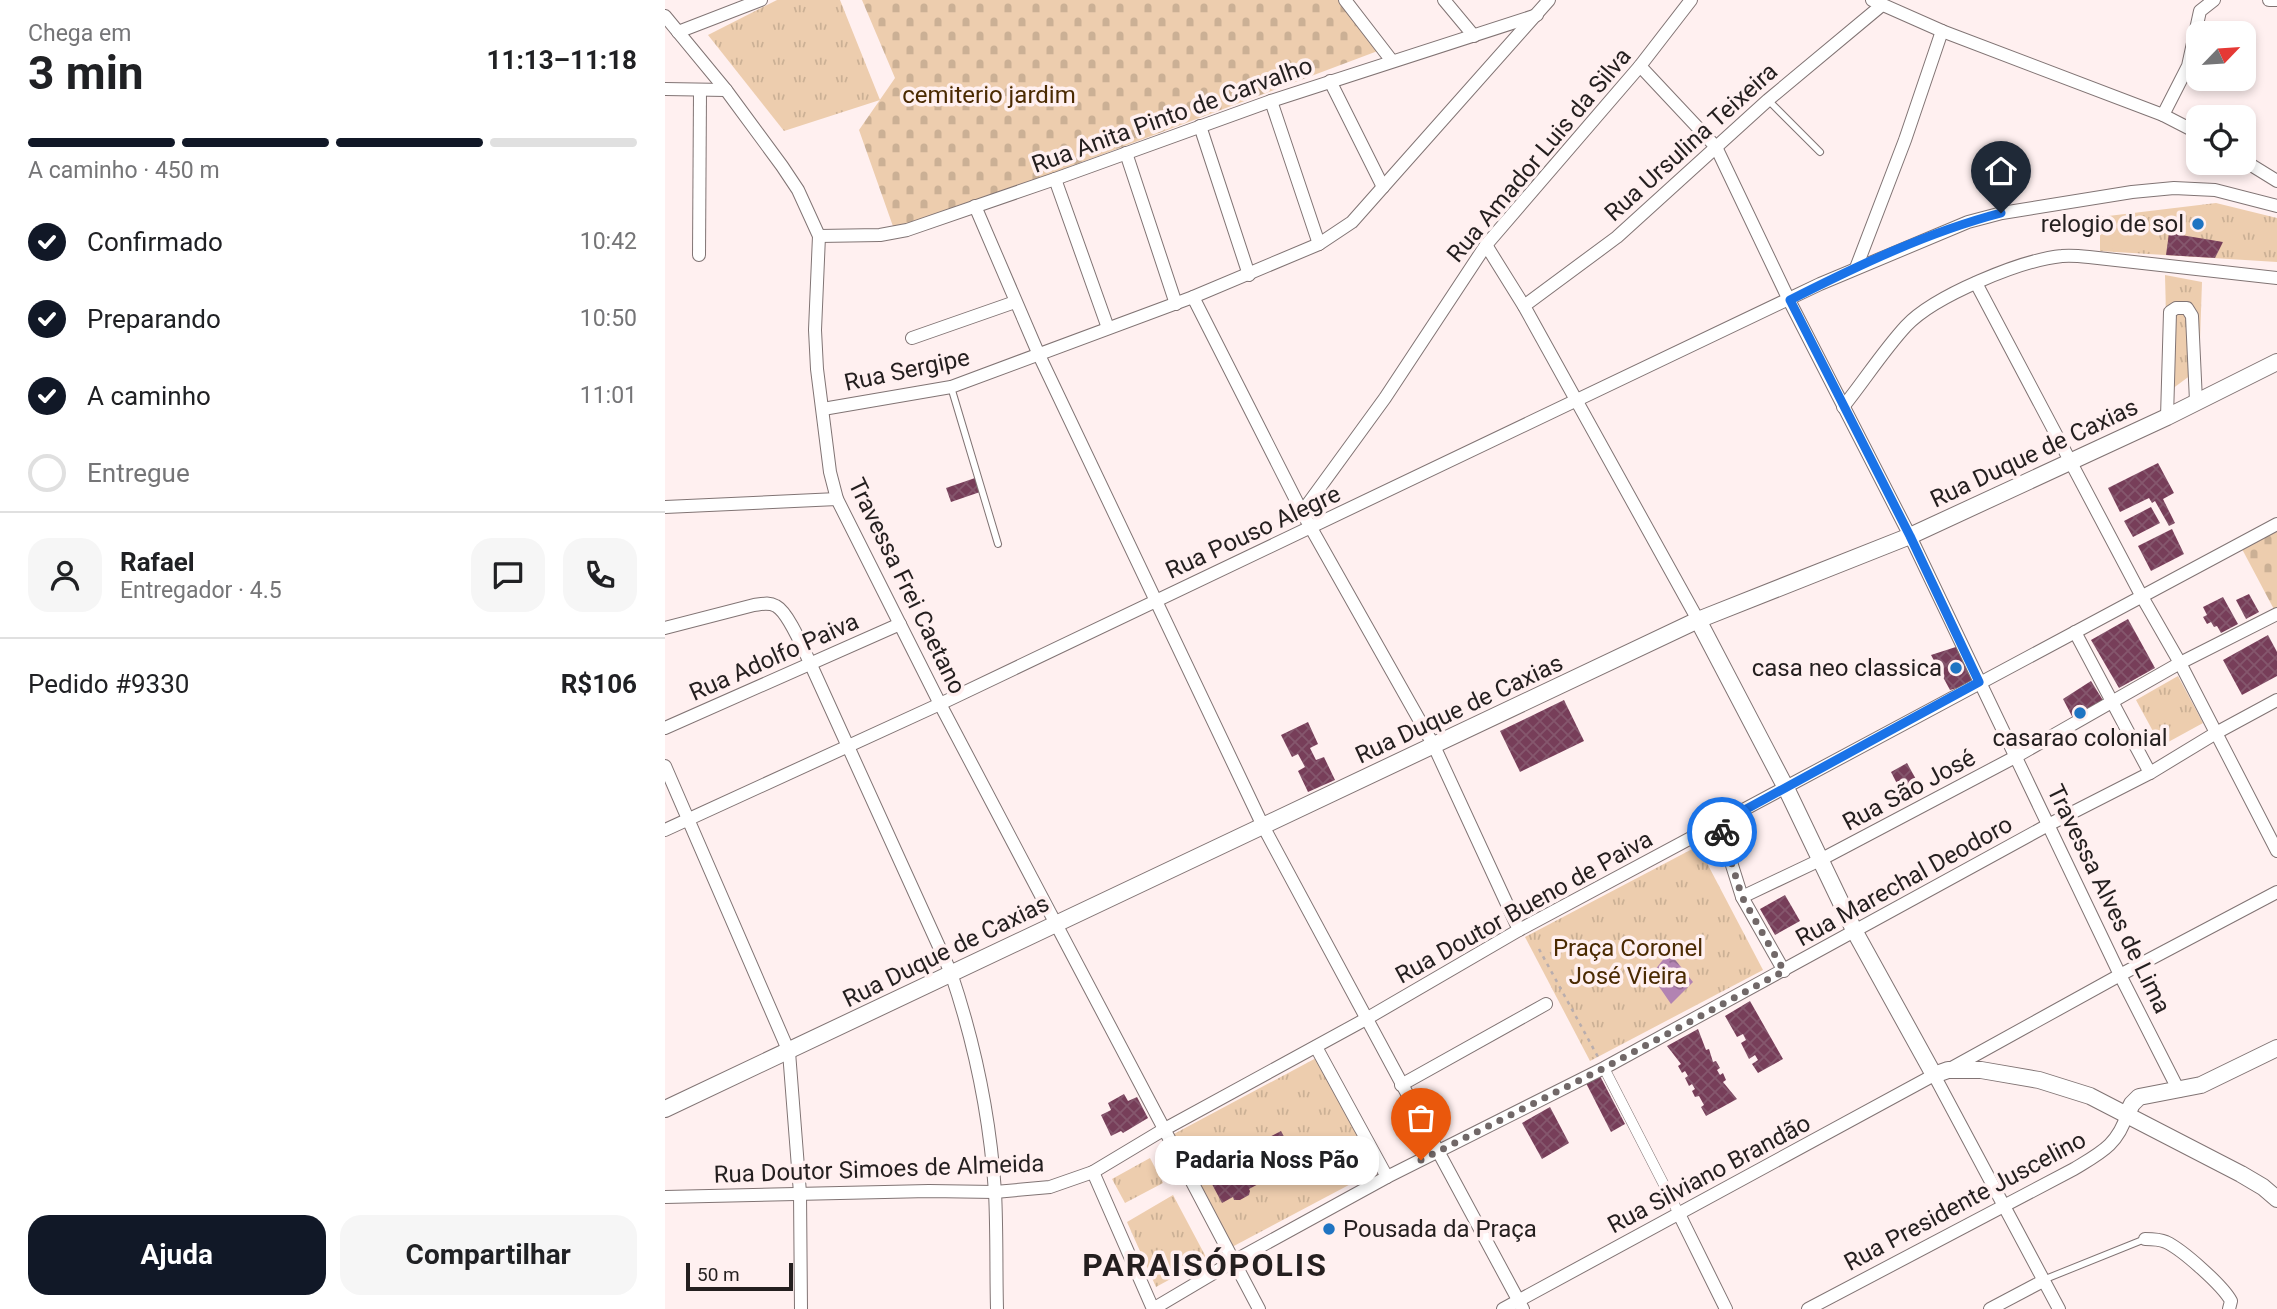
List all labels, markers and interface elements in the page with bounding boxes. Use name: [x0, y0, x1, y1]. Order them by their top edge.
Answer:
text: Chega em: [28, 20, 131, 47]
north arrow: [2186, 21, 2256, 91]
map controls: [2186, 21, 2256, 175]
street label: Rua Amador Luis da Silva: [1441, 42, 1637, 268]
text: 11:13–11:18: [487, 45, 637, 75]
text: 3 min: [28, 46, 144, 100]
street label: Rua Anita Pinto de Carvalho: [1028, 51, 1316, 179]
street label: Rua Ursulina Teixeira: [1599, 57, 1783, 227]
park label: cemiterio jardim: [902, 81, 1076, 109]
button: locate: [2186, 105, 2256, 175]
pin: [1971, 141, 2031, 213]
icon: home: [1982, 152, 2020, 190]
text: A caminho · 450 m: [28, 157, 220, 184]
place label: relogio de sol: [2041, 210, 2184, 238]
marker: relogio de sol: [2190, 216, 2206, 232]
icon: check: [28, 223, 66, 261]
text: Confirmado: [87, 227, 223, 257]
text: 10:42: [580, 228, 637, 255]
icon: check: [28, 300, 66, 338]
text: Preparando: [87, 304, 221, 334]
text: 10:50: [580, 305, 637, 332]
street label: Rua Sergipe: [842, 343, 972, 397]
icon: check: [28, 377, 66, 415]
text: A caminho: [87, 381, 211, 411]
text: 11:01: [580, 382, 637, 409]
street label: Rua Duque de Caxias: [1926, 393, 2142, 513]
text: Entregue: [87, 458, 190, 488]
street label: Travessa Frei Caetano: [843, 474, 971, 698]
street label: Rua Pouso Alegre: [1161, 479, 1345, 585]
button: person: [28, 538, 102, 612]
button: chat: [471, 538, 545, 612]
button: phone: [563, 538, 637, 612]
text: Rafael: [120, 547, 195, 577]
text: Entregador · 4.5: [120, 577, 282, 604]
street label: Rua Adolfo Paiva: [685, 607, 863, 707]
street label: Rua Duque de Caxias: [1351, 649, 1567, 769]
place label: casa neo classica: [1752, 654, 1942, 682]
marker: casa neo classica: [1948, 660, 1964, 676]
text: Pedido #9330: [28, 669, 189, 699]
text: R$106: [561, 669, 637, 699]
marker: casarao colonial: [2072, 705, 2088, 721]
place label: casarao colonial: [1992, 724, 2168, 752]
street label: Rua São José: [1838, 743, 1980, 837]
street label: Travessa Alves de Lima: [2041, 780, 2177, 1018]
courier: [1687, 797, 1757, 867]
street label: Rua Marechal Deodoro: [1791, 810, 2017, 952]
icon: bike: [1703, 813, 1741, 851]
street label: Rua Doutor Bueno de Paiva: [1391, 825, 1657, 989]
street label: Rua Duque de Caxias: [838, 889, 1054, 1013]
park label: Praça Coronel José Vieira: [1553, 934, 1703, 990]
pin: [1391, 1088, 1451, 1160]
icon: bag: [1402, 1099, 1440, 1137]
street label: Rua Silviano Brandão: [1603, 1109, 1815, 1239]
street label: Rua Presidente Juscelino: [1839, 1125, 2091, 1277]
callout: Padaria Noss Pão: [1155, 1136, 1379, 1184]
text: Padaria Noss Pão: [1175, 1147, 1359, 1174]
street label: Rua Doutor Simoes de Almeida: [713, 1149, 1045, 1189]
button: Ajuda: [28, 1215, 326, 1295]
button: Compartilhar: [340, 1215, 637, 1295]
place label: Pousada da Praça: [1343, 1215, 1537, 1243]
marker: Pousada da Praça: [1321, 1221, 1337, 1237]
district label: PARAISÓPOLIS: [1082, 1246, 1328, 1284]
scale bar: [686, 1260, 793, 1292]
text: 50 m: [697, 1263, 740, 1286]

